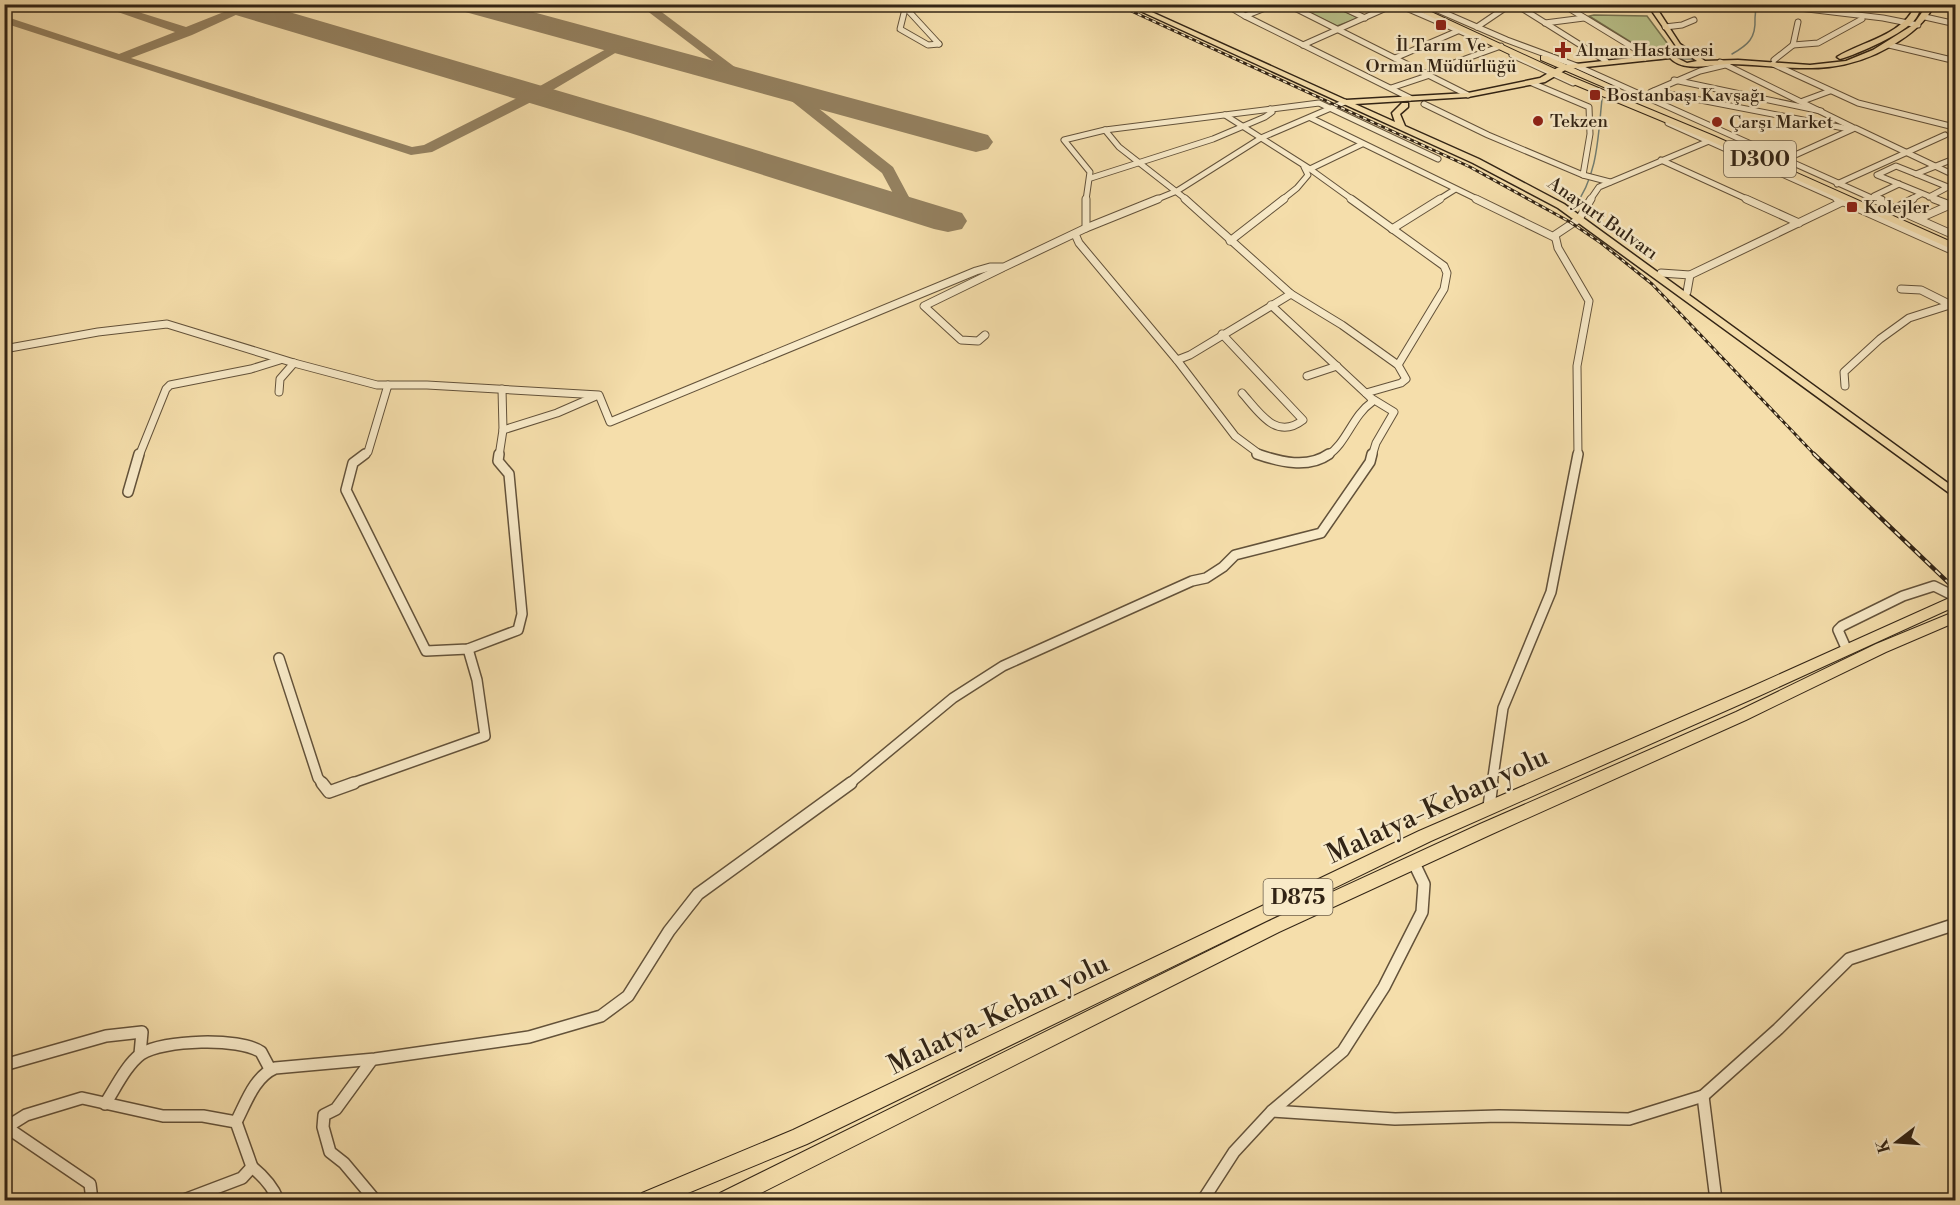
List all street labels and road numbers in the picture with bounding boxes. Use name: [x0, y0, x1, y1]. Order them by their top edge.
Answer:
road number: D300: [1724, 141, 1796, 177]
street label: Anayurt Bulvarı: [1542, 171, 1662, 265]
street label: Malatya-Keban yolu: [1321, 739, 1554, 872]
road number: D875: [1264, 879, 1332, 915]
street label: Malatya-Keban yolu: [883, 946, 1115, 1083]

